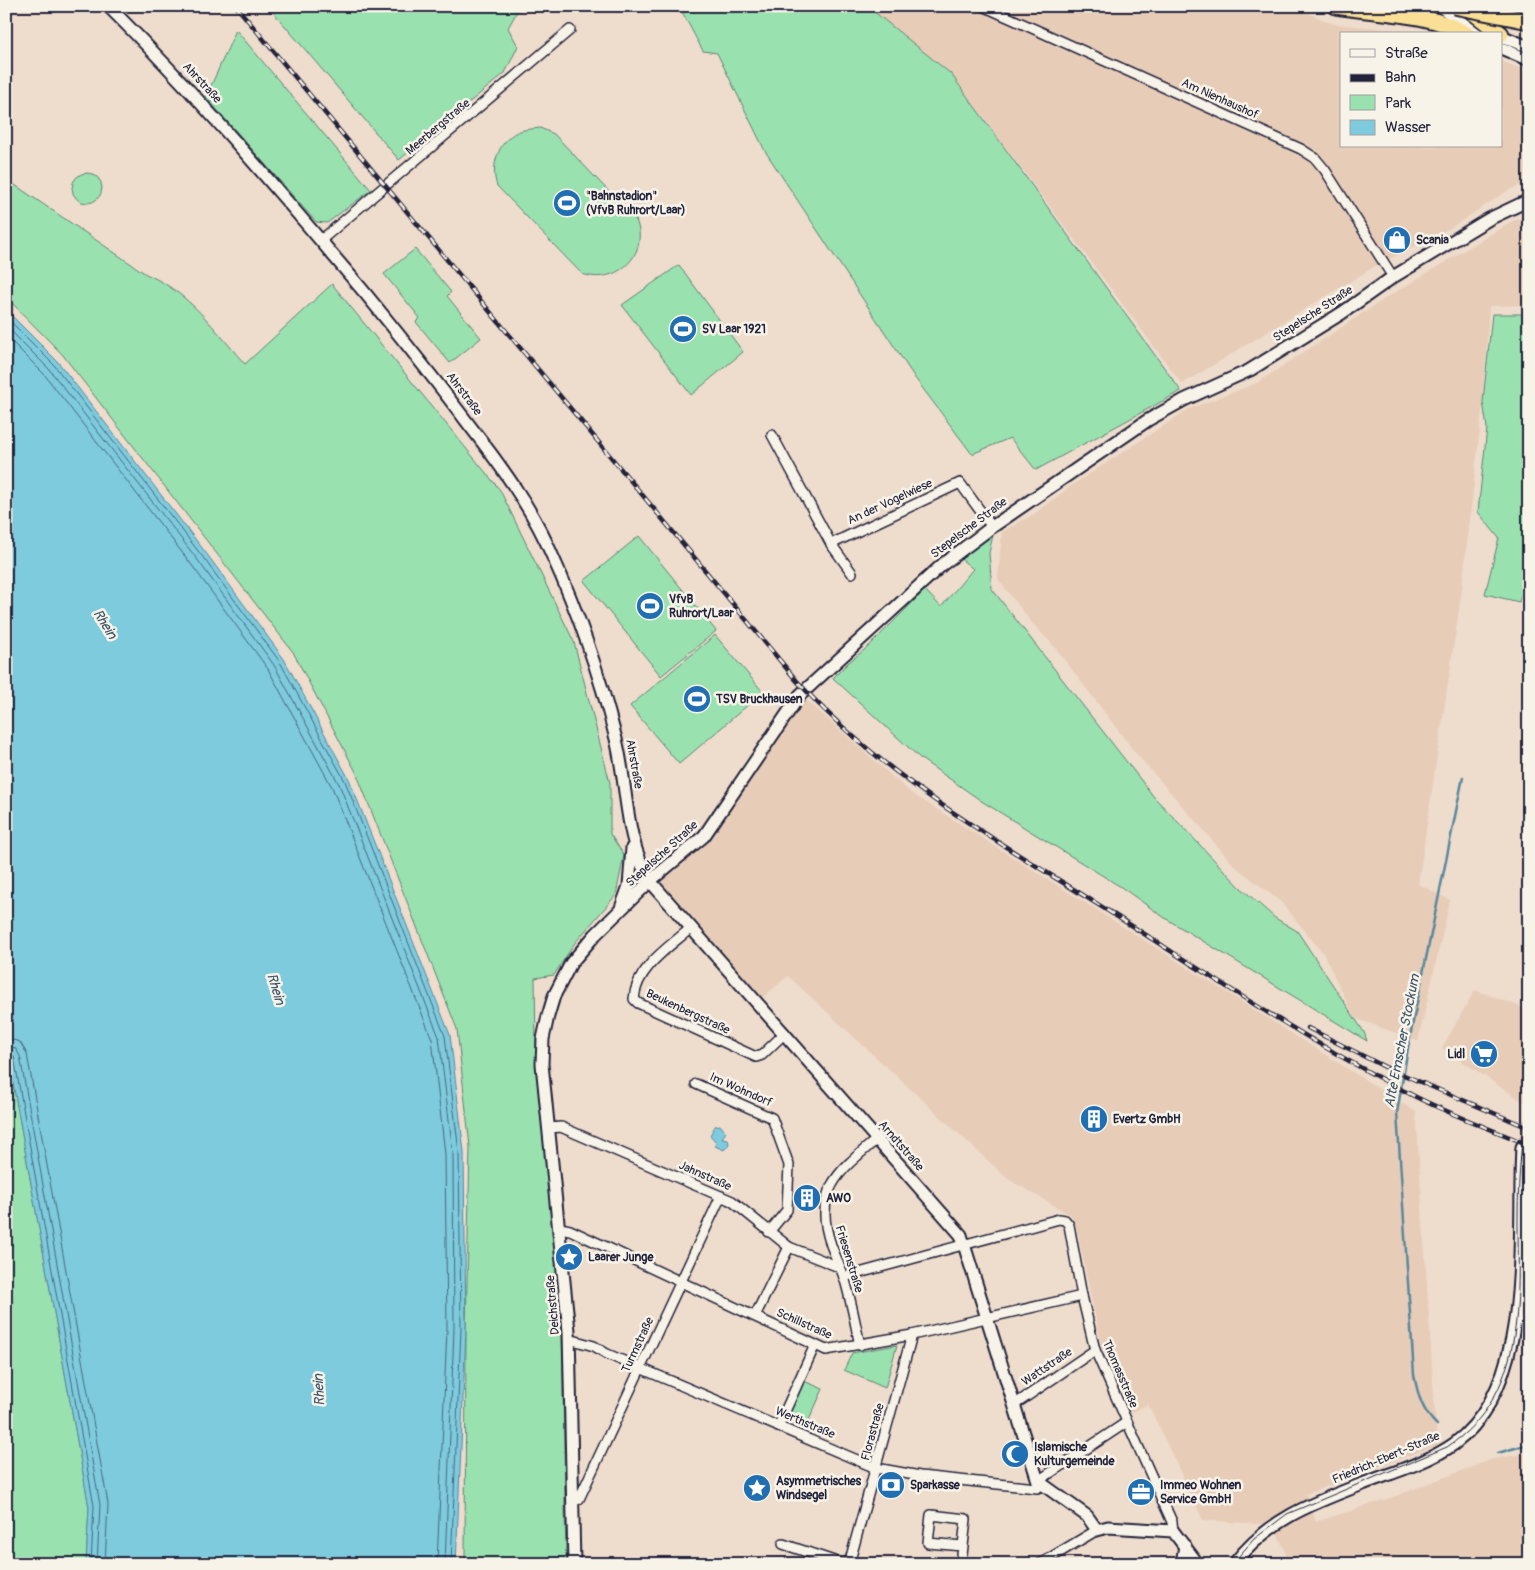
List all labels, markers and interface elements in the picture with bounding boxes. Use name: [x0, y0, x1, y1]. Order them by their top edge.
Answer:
legend: [1340, 32, 1502, 148]
text: Straße: [1385, 44, 1428, 63]
street label: Ahrstraße: [179, 60, 225, 107]
text: Bahn: [1385, 68, 1416, 87]
street label: Am Nienhaushof: [1179, 75, 1261, 123]
text: Park: [1385, 94, 1412, 113]
street label: Meerbergstraße: [403, 96, 473, 158]
text: Wasser: [1385, 118, 1432, 137]
sports icon: "Bahnstadion" (VfvB Ruhrort/Laar): [552, 188, 582, 218]
place label: "Bahnstadion" (VfvB Ruhrort/Laar): [586, 189, 686, 218]
shop icon: Scania: [1382, 225, 1412, 255]
place label: Scania: [1416, 233, 1449, 248]
street label: Stepelsche Straße: [1270, 283, 1356, 345]
sports icon: SV Laar 1921: [668, 314, 698, 344]
place label: SV Laar 1921: [702, 322, 766, 337]
street label: Ahrstraße: [443, 369, 485, 419]
street label: An der Vogelwiese: [845, 476, 935, 528]
street label: Stepelsche Straße: [928, 494, 1010, 562]
sports icon: VfvB Ruhrort/Laar: [635, 591, 665, 621]
place label: VfvB Ruhrort/Laar: [669, 592, 734, 621]
water label: Rhein: [89, 606, 121, 643]
sports icon: TSV Bruckhausen: [682, 684, 712, 714]
place label: TSV Bruckhausen: [715, 692, 803, 707]
street label: Ahrstraße: [622, 738, 646, 790]
street label: Stepelsche Straße: [623, 818, 701, 890]
water label: Rhein: [263, 971, 289, 1008]
water label: Alte Emscher Stockum: [1381, 971, 1424, 1109]
street label: Beukenbergstraße: [644, 986, 732, 1038]
supermarket icon: Lidl: [1469, 1039, 1499, 1069]
place label: Lidl: [1447, 1047, 1465, 1062]
street label: Im Wohndorf: [707, 1070, 775, 1111]
building icon: Evertz GmbH: [1079, 1104, 1109, 1134]
place label: Evertz GmbH: [1113, 1112, 1181, 1127]
street label: Arndtstraße: [875, 1118, 927, 1174]
street label: Jahnstraße: [676, 1158, 734, 1194]
building icon: AWO: [792, 1183, 822, 1213]
place label: AWO: [826, 1191, 851, 1206]
street label: Friesenstraße: [832, 1223, 866, 1295]
place icon: Laarer Junge: [554, 1242, 584, 1272]
place label: Laarer Junge: [588, 1250, 654, 1265]
street label: Deichstraße: [543, 1274, 563, 1335]
street label: Schillstraße: [774, 1305, 834, 1343]
street label: Turmstraße: [619, 1315, 657, 1375]
street label: Thomasstraße: [1099, 1338, 1141, 1410]
street label: Wattstraße: [1019, 1345, 1075, 1389]
water label: Rhein: [310, 1373, 328, 1406]
street label: Florastraße: [858, 1402, 888, 1462]
street label: Werthstraße: [773, 1404, 837, 1442]
street label: Friedrich-Ebert-Straße: [1330, 1429, 1442, 1487]
mosque icon: Islamische Kulturgemeinde: [1000, 1439, 1030, 1469]
place label: Islamische Kulturgemeinde: [1034, 1440, 1115, 1469]
bank icon: Sparkasse: [876, 1470, 906, 1500]
place icon: Asymmetrisches Windsegel: [742, 1473, 772, 1503]
place label: Asymmetrisches Windsegel: [776, 1474, 862, 1503]
office icon: Immeo Wohnen Service GmbH: [1126, 1477, 1156, 1507]
place label: Sparkasse: [910, 1478, 961, 1493]
place label: Immeo Wohnen Service GmbH: [1160, 1478, 1241, 1507]

